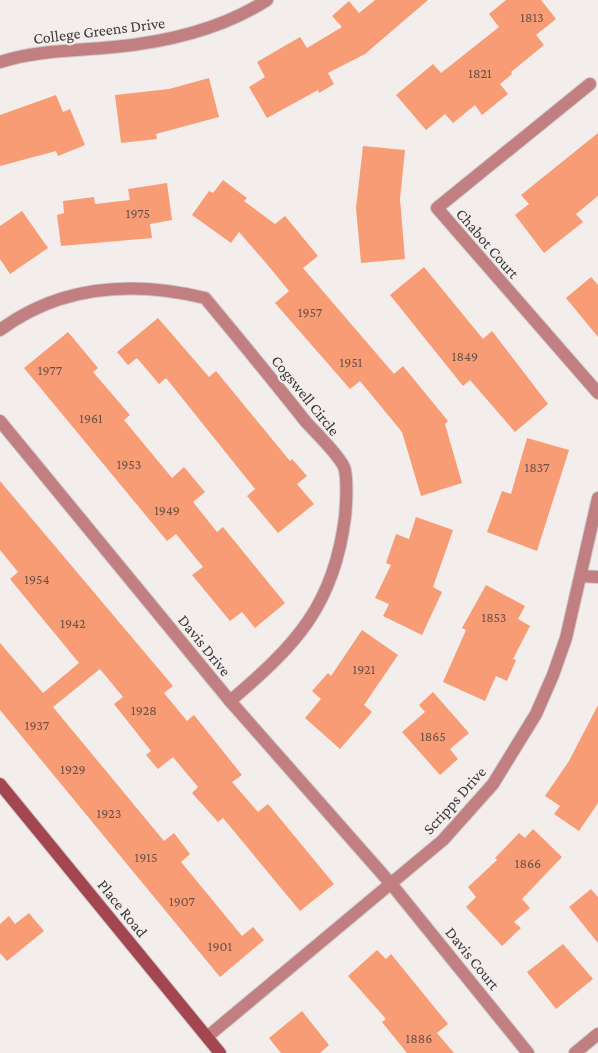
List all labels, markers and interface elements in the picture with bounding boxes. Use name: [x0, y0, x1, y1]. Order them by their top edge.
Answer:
house number: 1813: [520, 9, 544, 25]
street label: College Greens Drive: [32, 14, 166, 48]
house number: 1821: [468, 65, 492, 81]
house number: 1975: [126, 205, 150, 221]
street label: Chabot Court: [453, 205, 523, 282]
house number: 1957: [298, 304, 323, 320]
house number: 1849: [452, 348, 478, 364]
street label: Cogswell Circle: [267, 352, 343, 439]
house number: 1951: [340, 354, 363, 370]
house number: 1977: [38, 362, 63, 378]
house number: 1961: [79, 410, 103, 426]
house number: 1953: [117, 456, 141, 472]
house number: 1837: [525, 459, 550, 475]
house number: 1949: [154, 502, 180, 518]
house number: 1954: [24, 571, 50, 587]
house number: 1853: [481, 609, 507, 625]
street label: Davis Drive: [175, 611, 234, 679]
house number: 1942: [60, 615, 86, 631]
house number: 1921: [353, 661, 376, 677]
house number: 1928: [131, 702, 157, 718]
house number: 1937: [25, 717, 50, 733]
house number: 1865: [420, 728, 446, 744]
house number: 1929: [60, 761, 86, 777]
street label: Scripps Drive: [420, 763, 490, 838]
house number: 1923: [97, 805, 121, 821]
house number: 1915: [134, 849, 158, 865]
house number: 1866: [515, 855, 541, 871]
street label: Place Road: [94, 876, 151, 941]
house number: 1907: [169, 893, 195, 909]
street label: Davis Court: [442, 924, 503, 994]
house number: 1901: [208, 938, 233, 954]
house number: 1886: [406, 1030, 432, 1046]

